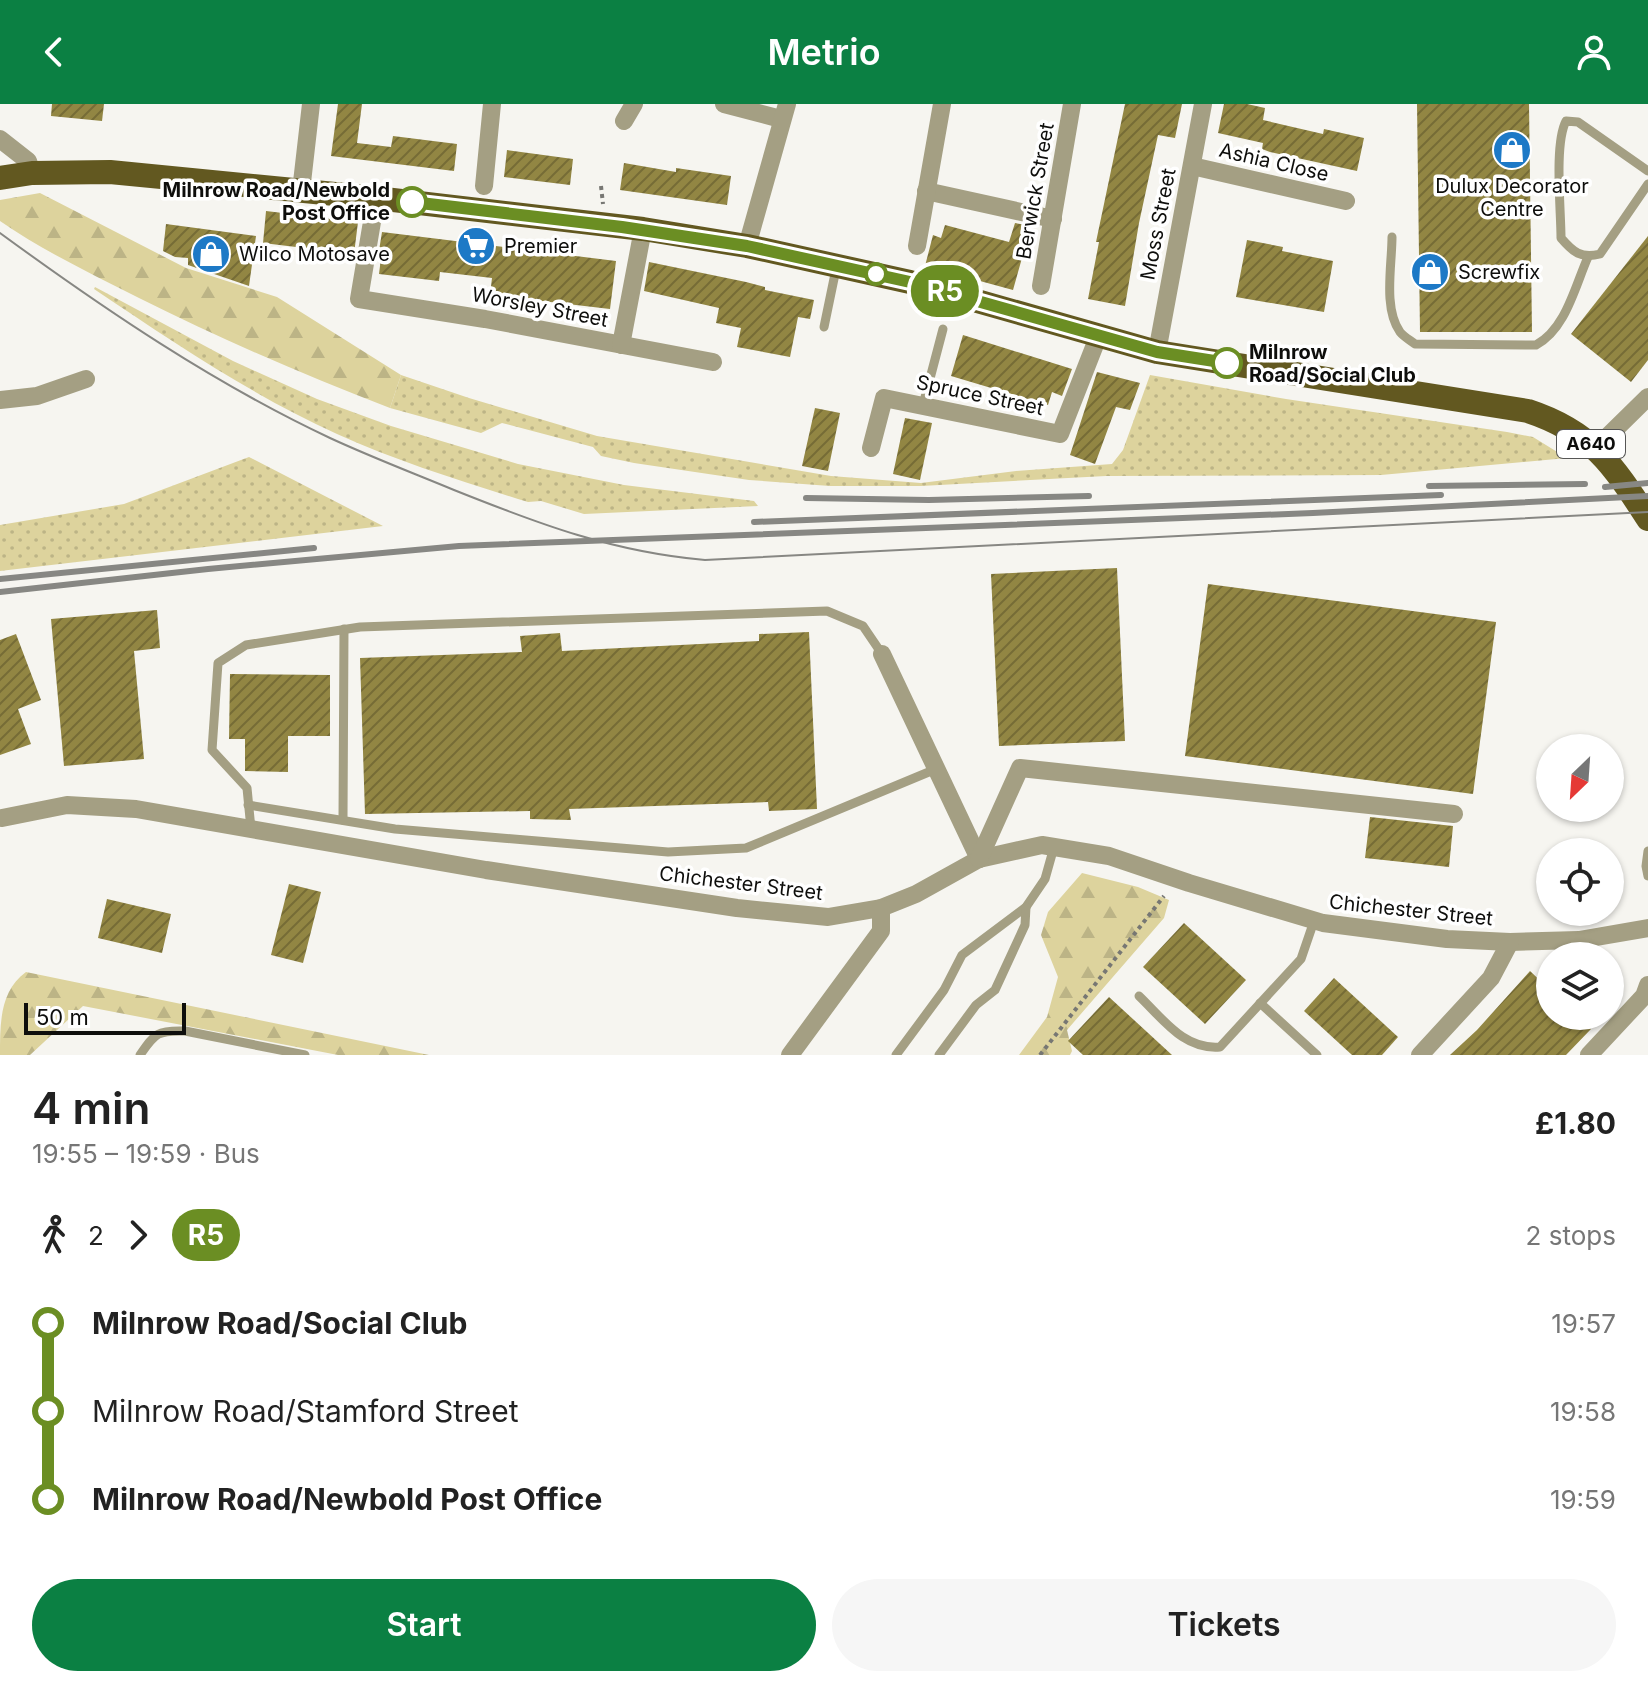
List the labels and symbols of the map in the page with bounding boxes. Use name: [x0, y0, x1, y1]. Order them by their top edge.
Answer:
street label: Berwick Street: [1011, 120, 1059, 261]
shop icon: Dulux Decorator Centre: [1491, 129, 1533, 171]
street label: Ashia Close: [1217, 138, 1331, 186]
street label: Moss Street: [1135, 166, 1181, 282]
place label: Dulux Decorator Centre: [1435, 174, 1589, 221]
place label: Milnrow Road/Newbold Post Office: [163, 178, 390, 225]
marker: Milnrow Road/Newbold Post Office: [397, 187, 427, 217]
supermarket icon: Premier: [455, 225, 497, 267]
shop icon: Wilco Motosave: [190, 233, 232, 275]
place label: Premier: [504, 234, 578, 258]
place label: Wilco Motosave: [239, 242, 390, 266]
shop icon: Screwfix: [1409, 251, 1451, 293]
place label: Screwfix: [1458, 260, 1540, 284]
unlabelled marker: [865, 263, 887, 285]
line badge: R5: [909, 265, 981, 317]
street label: Worsley Street: [470, 282, 611, 332]
place label: Milnrow Road/Social Club: [1249, 340, 1416, 387]
marker: Milnrow Road/Social Club: [1212, 348, 1242, 378]
street label: Spruce Street: [914, 370, 1046, 420]
road number: A640: [1557, 430, 1625, 458]
north arrow: [1536, 734, 1624, 822]
street label: Chichester Street: [658, 861, 824, 905]
street label: Chichester Street: [1328, 889, 1494, 931]
scale bar: [24, 999, 186, 1035]

